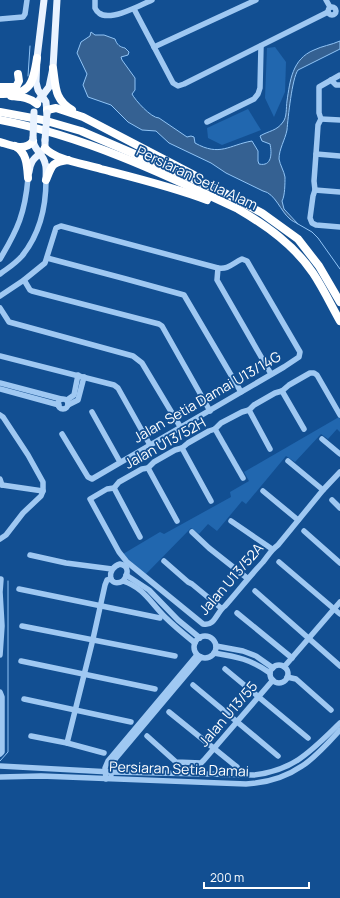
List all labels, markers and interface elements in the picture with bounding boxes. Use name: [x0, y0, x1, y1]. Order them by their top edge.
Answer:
street label: Persiaran Setia Alam: [134, 141, 261, 214]
street label: Jalan Setia Damai U13/14G: [129, 346, 284, 447]
street label: Jalan U13/52H: [121, 412, 209, 473]
street label: Jalan U13/52A: [194, 539, 267, 619]
street label: Jalan U13/55: [194, 677, 261, 750]
street label: Persiaran Setia Damai: [109, 757, 249, 780]
scale bar: [204, 864, 309, 890]
text: 200 m: [210, 869, 244, 886]

